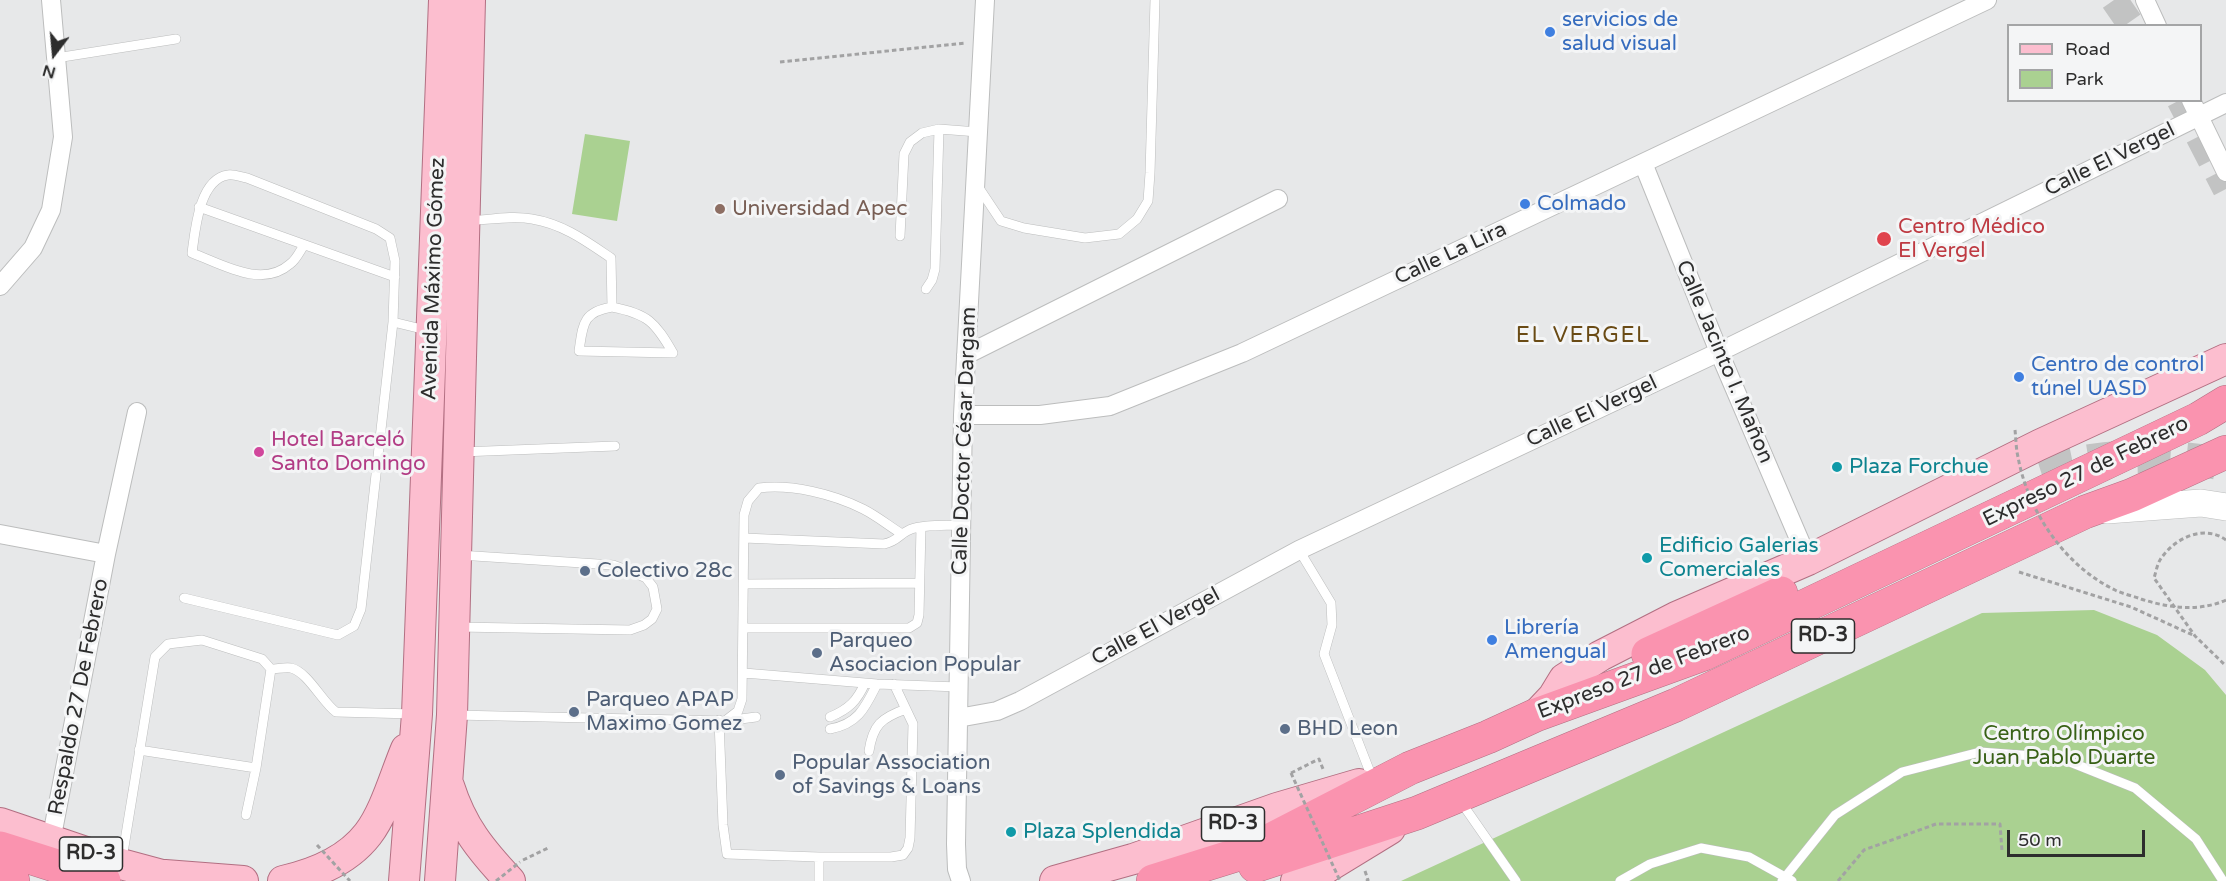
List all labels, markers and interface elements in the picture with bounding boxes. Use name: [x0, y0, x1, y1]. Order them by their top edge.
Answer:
place label: servicios de salud visual: [1562, 7, 1678, 57]
north arrow: [24, 24, 84, 84]
legend: [2007, 24, 2202, 102]
marker: servicios de salud visual: [1543, 25, 1557, 39]
text: Road: [2065, 38, 2110, 60]
text: N: [40, 60, 58, 83]
text: Park: [2065, 68, 2103, 90]
street label: Calle El Vergel: [2041, 118, 2179, 202]
street label: Avenida Máximo Gómez: [417, 157, 451, 401]
place label: Colmado: [1537, 191, 1626, 217]
place label: Universidad Apec: [732, 196, 907, 222]
marker: Colmado: [1518, 197, 1532, 211]
marker: Universidad Apec: [713, 202, 727, 216]
place label: Centro Médico El Vergel: [1898, 214, 2045, 264]
street label: Calle La Lira: [1391, 217, 1511, 291]
marker: Centro Médico El Vergel: [1875, 230, 1893, 248]
street label: Calle Jacinto I. Mañon: [1670, 257, 1778, 467]
street label: Calle Doctor César Dargam: [948, 306, 982, 576]
district label: EL VERGEL: [1516, 323, 1650, 349]
place label: Centro de control túnel UASD: [2031, 352, 2204, 402]
marker: Centro de control túnel UASD: [2012, 370, 2026, 384]
street label: Calle El Vergel: [1522, 371, 1662, 453]
street label: Expreso 27 de Febrero: [1979, 411, 2193, 533]
place label: Hotel Barceló Santo Domingo: [271, 427, 426, 477]
marker: Hotel Barceló Santo Domingo: [252, 445, 266, 459]
place label: Plaza Forchue: [1849, 454, 1989, 480]
marker: Plaza Forchue: [1830, 460, 1844, 474]
place label: Edificio Galerias Comerciales: [1659, 533, 1819, 583]
marker: Edificio Galerias Comerciales: [1640, 551, 1654, 565]
place label: Colectivo 28c: [597, 558, 732, 584]
marker: Colectivo 28c: [578, 564, 592, 578]
street label: Respaldo 27 De Febrero: [44, 577, 114, 817]
street label: Calle El Vergel: [1088, 583, 1224, 671]
place label: Librería Amengual: [1504, 615, 1607, 665]
road number: RD-3: [1792, 619, 1854, 653]
street label: Expreso 27 de Febrero: [1534, 621, 1754, 725]
place label: Parqueo Asociacion Popular: [829, 628, 1021, 678]
marker: Librería Amengual: [1485, 633, 1499, 647]
marker: Parqueo Asociacion Popular: [810, 646, 824, 660]
place label: Parqueo APAP Maximo Gomez: [586, 687, 742, 737]
marker: Parqueo APAP Maximo Gomez: [567, 705, 581, 719]
place label: BHD Leon: [1297, 716, 1398, 742]
park label: Centro Olímpico Juan Pablo Duarte: [1973, 721, 2155, 771]
marker: BHD Leon: [1278, 722, 1292, 736]
place label: Popular Association of Savings & Loans: [792, 750, 991, 800]
marker: Popular Association of Savings & Loans: [773, 768, 787, 782]
road number: RD-3: [1202, 807, 1264, 841]
scale bar: [2010, 818, 2148, 856]
place label: Plaza Splendida: [1023, 819, 1181, 845]
marker: Plaza Splendida: [1004, 825, 1018, 839]
text: 50 m: [2018, 829, 2062, 851]
road number: RD-3: [60, 837, 122, 871]

